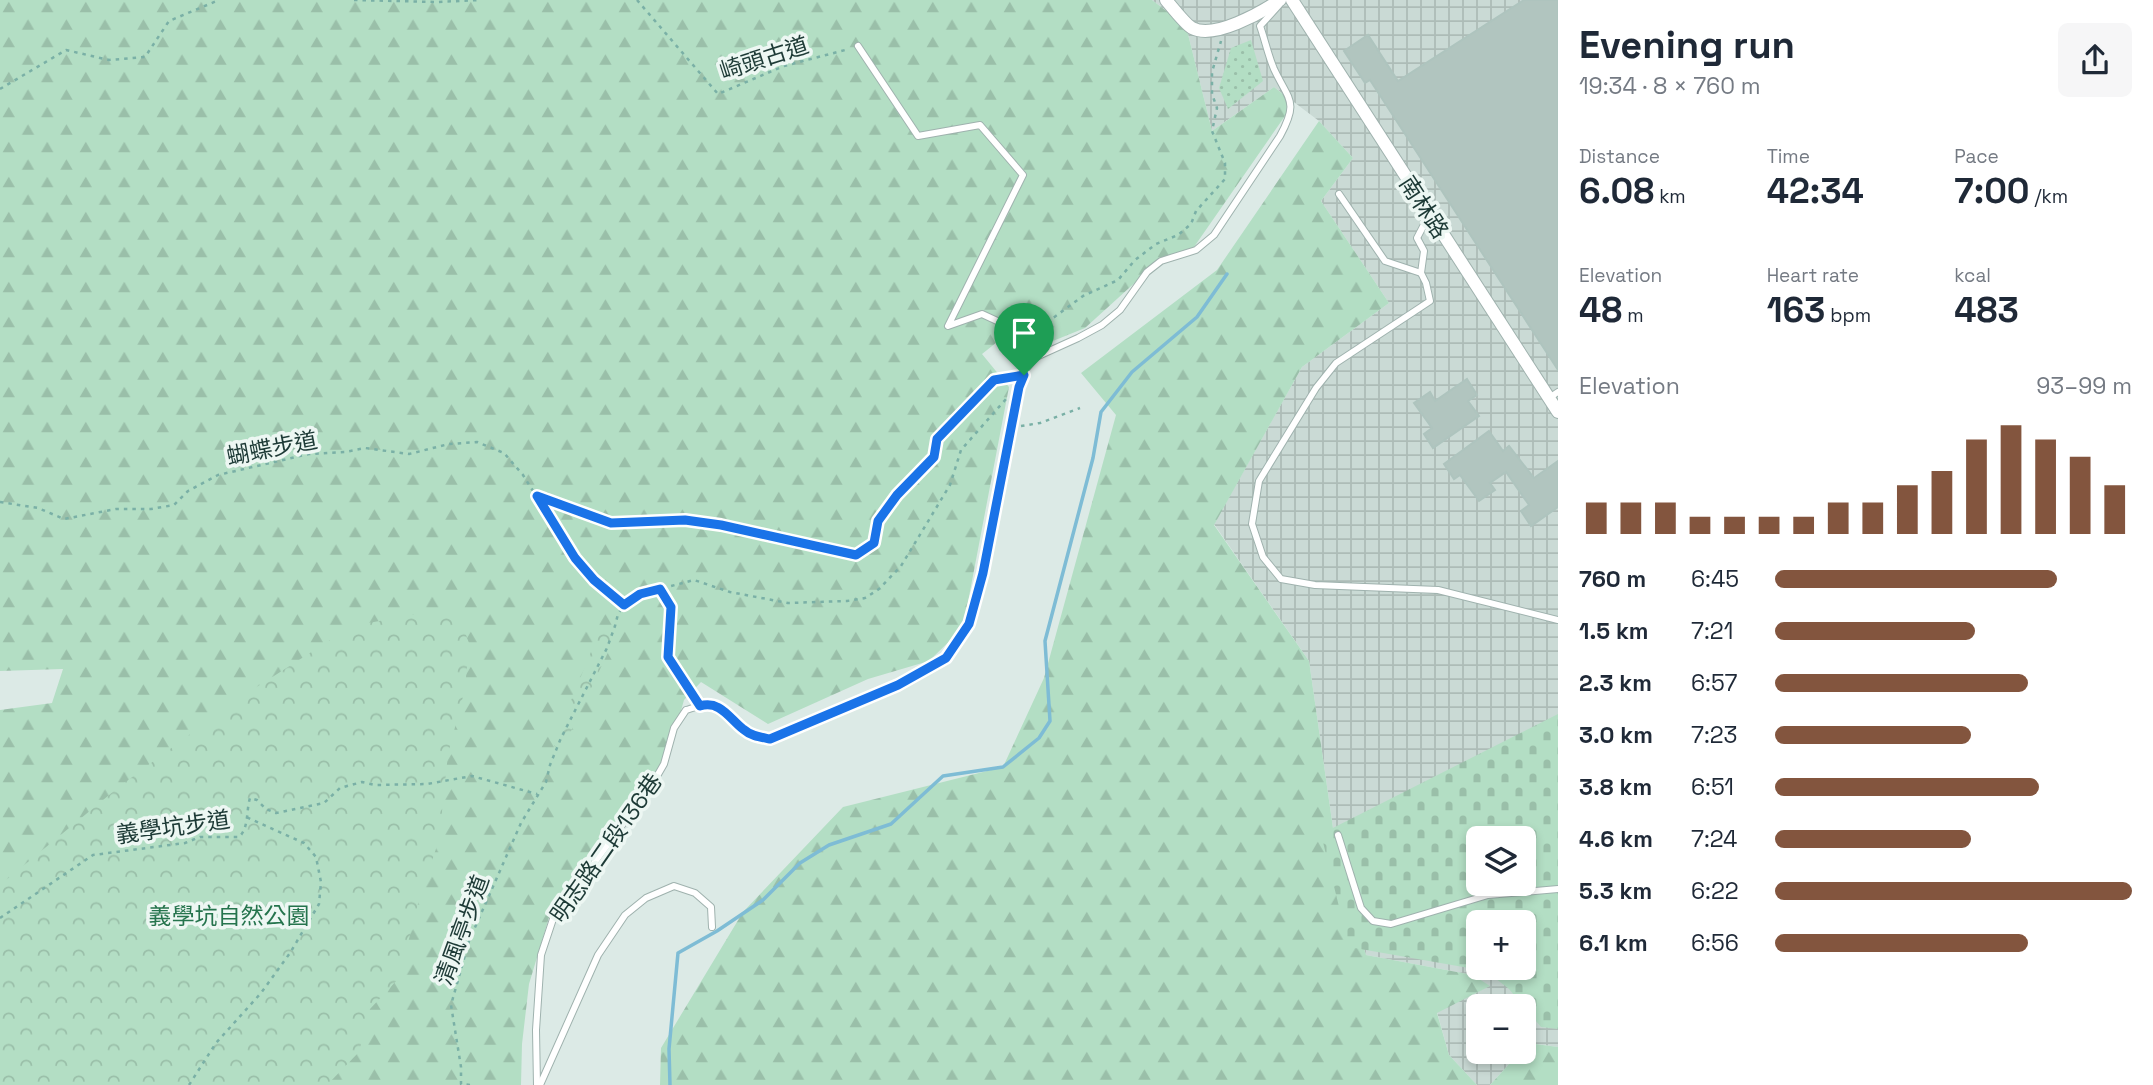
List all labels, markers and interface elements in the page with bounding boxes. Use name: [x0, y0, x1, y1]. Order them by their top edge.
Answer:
text: Evening run: [1579, 21, 1795, 69]
button: share: [2058, 23, 2132, 97]
street label: 崎頭古道: [716, 30, 812, 86]
text: 19:34 · 8 × 760 m: [1579, 71, 1761, 101]
text: Distance: [1579, 144, 1660, 169]
text: Time: [1767, 144, 1810, 169]
text: Pace: [1954, 144, 1999, 169]
text: 6.08: [1579, 169, 1654, 213]
text: 42:34: [1767, 169, 1864, 213]
text: 7:00: [1954, 169, 2030, 213]
street label: 南林路: [1393, 170, 1455, 244]
text: km: [1654, 184, 1686, 209]
text: /km: [2030, 184, 2068, 209]
text: Elevation: [1579, 263, 1662, 288]
text: Heart rate: [1767, 263, 1859, 288]
text: kcal: [1954, 263, 1991, 288]
text: 48: [1579, 288, 1622, 332]
text: 163: [1767, 288, 1825, 332]
text: 483: [1954, 288, 2019, 332]
pin: [994, 303, 1054, 375]
text: m: [1622, 303, 1644, 328]
text: bpm: [1825, 303, 1871, 328]
icon: arrive: [1005, 314, 1043, 352]
text: Elevation: [1579, 371, 1680, 401]
text: 93–99 m: [2036, 371, 2132, 401]
street label: 蝴蝶步道: [224, 424, 320, 472]
text: 760 m: [1579, 564, 1646, 594]
text: 6:45: [1691, 564, 1739, 594]
text: 1.5 km: [1579, 616, 1649, 646]
text: 7:21: [1691, 616, 1733, 646]
text: 2.3 km: [1579, 668, 1652, 698]
text: 6:57: [1691, 668, 1737, 698]
text: 3.0 km: [1579, 720, 1653, 750]
text: 7:23: [1691, 720, 1737, 750]
street label: 明志路二段136巷: [543, 767, 669, 929]
text: 3.8 km: [1579, 772, 1652, 802]
text: 6:51: [1691, 772, 1734, 802]
street label: 義學坑步道: [114, 804, 232, 850]
text: 4.6 km: [1579, 824, 1653, 854]
text: 7:24: [1691, 824, 1737, 854]
map controls: [1466, 826, 1536, 1064]
button: layers: [1466, 826, 1536, 896]
street label: 清風亭步道: [428, 871, 496, 989]
text: 5.3 km: [1579, 876, 1652, 906]
text: 6:22: [1691, 876, 1739, 906]
park label: 義學坑自然公園: [149, 901, 310, 931]
button: +: [1466, 910, 1536, 980]
text: 6.1 km: [1579, 928, 1648, 958]
text: 6:56: [1691, 928, 1739, 958]
button: −: [1466, 994, 1536, 1064]

